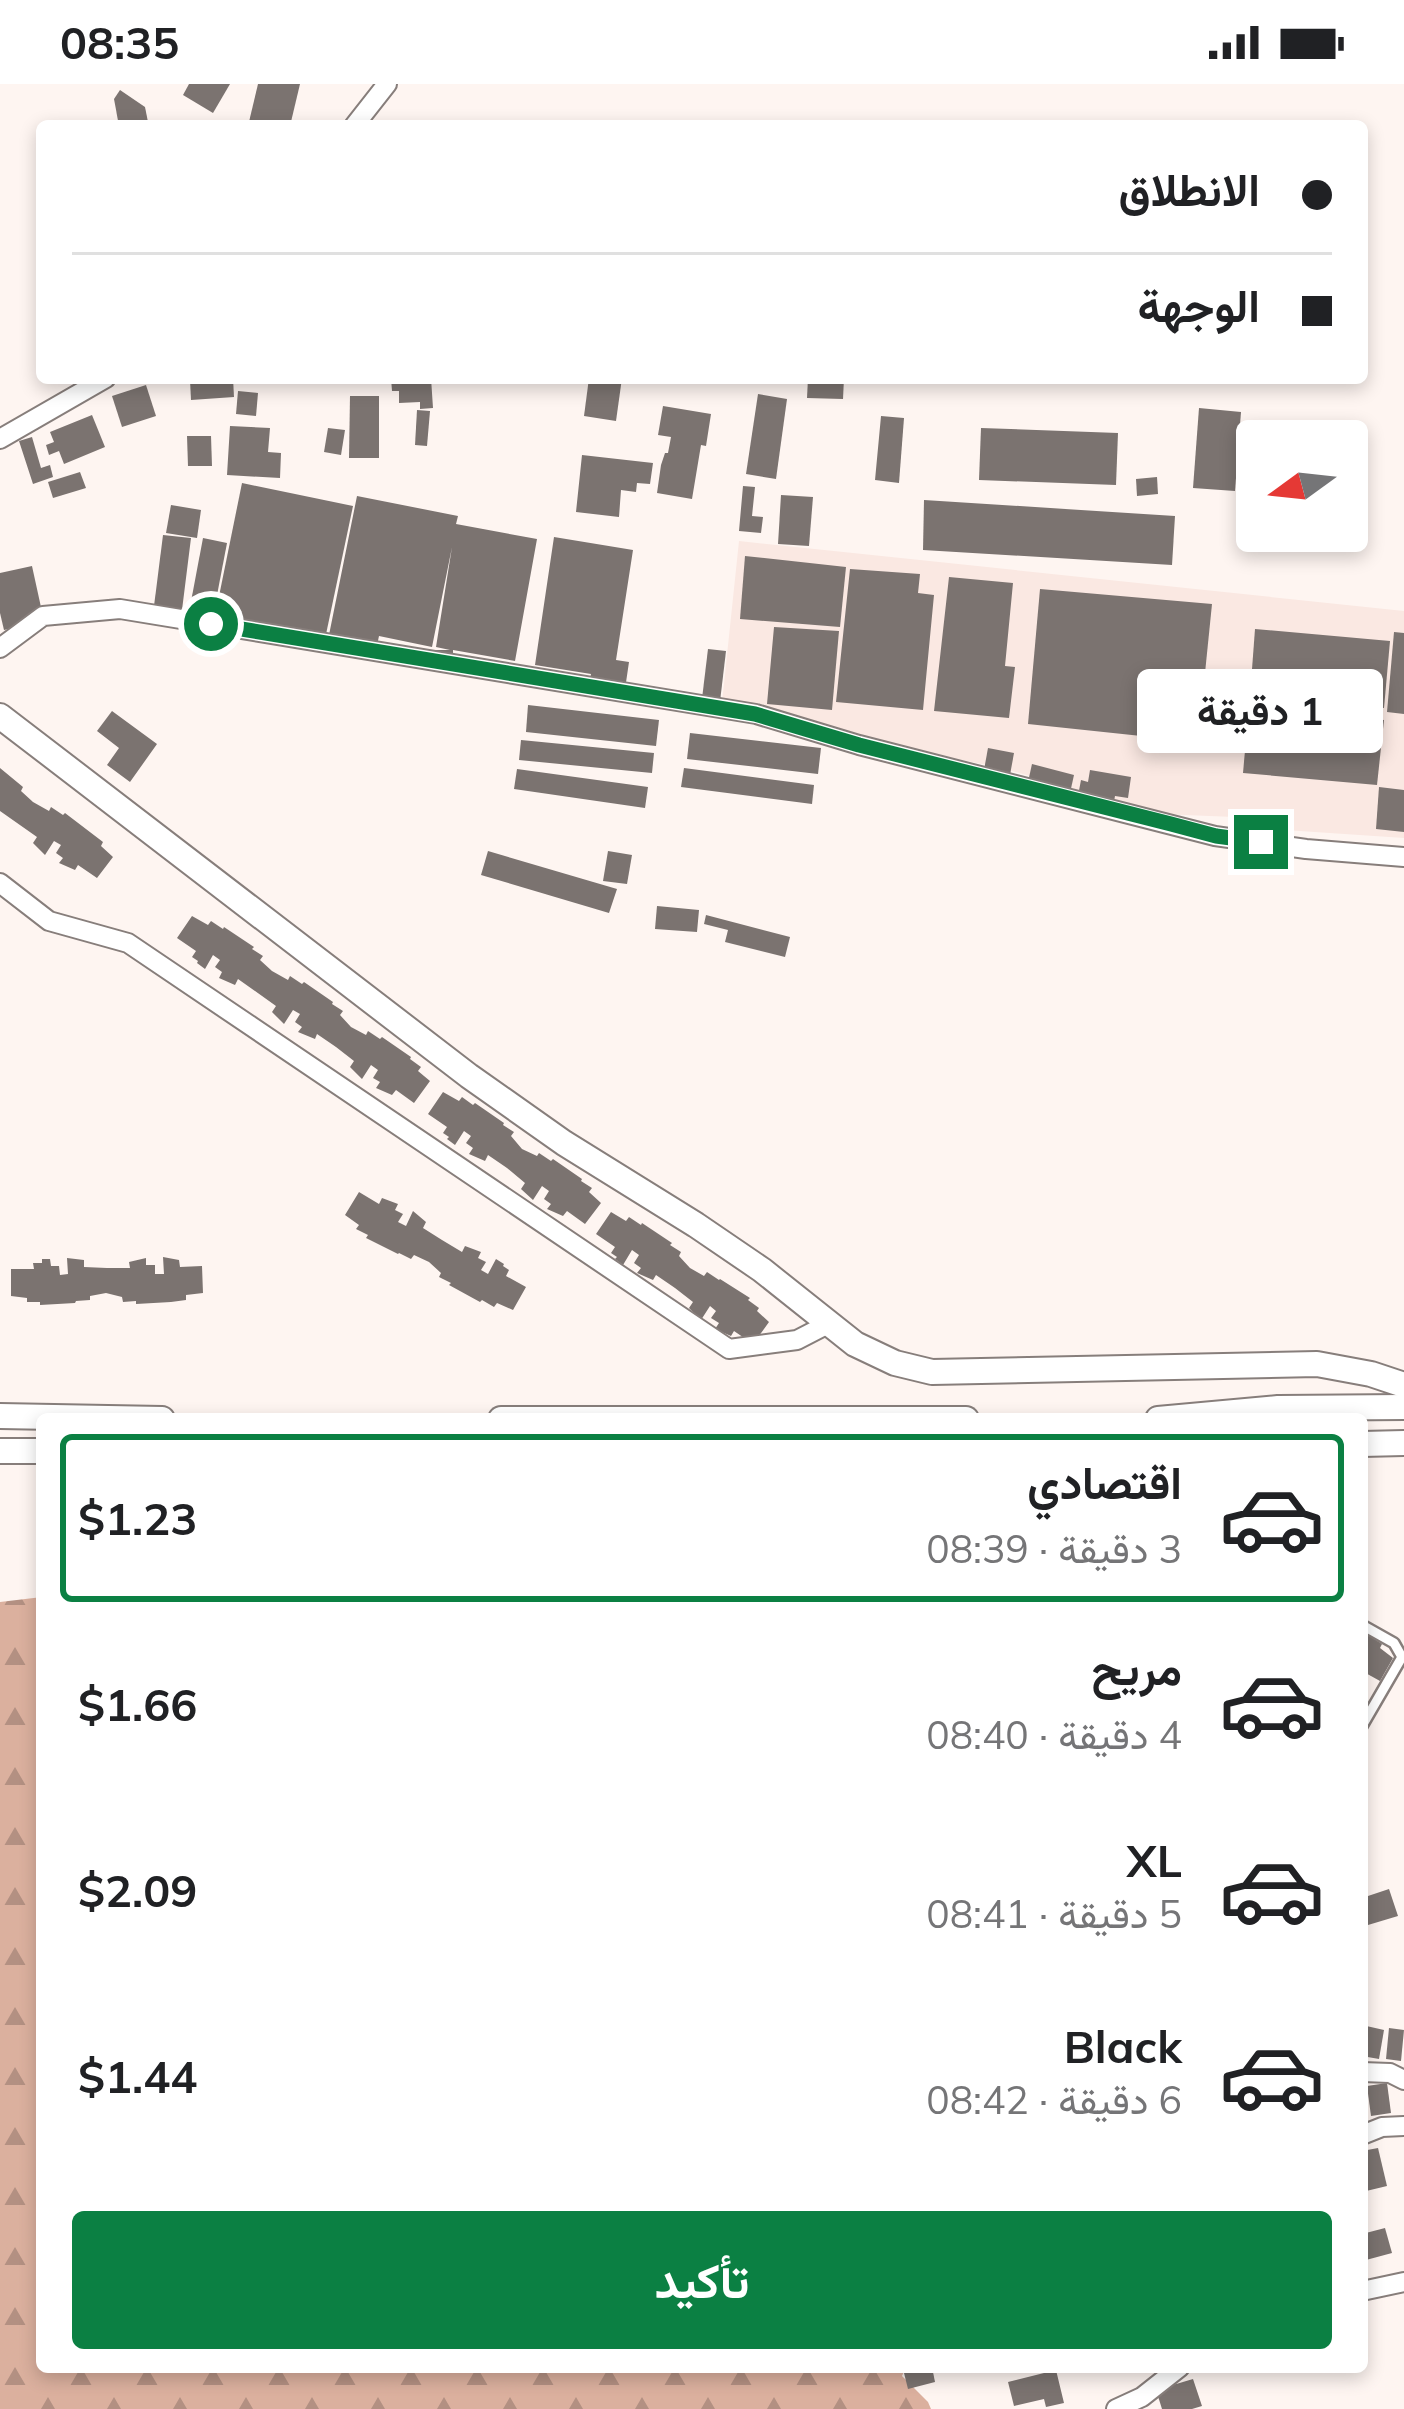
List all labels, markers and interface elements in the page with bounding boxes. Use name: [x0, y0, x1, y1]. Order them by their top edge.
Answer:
text: 08:35: [60, 14, 179, 70]
text: الانطلاق: [1119, 161, 1260, 217]
text: الوجهة: [1138, 277, 1260, 333]
north arrow: [1236, 420, 1368, 552]
map controls: [1236, 420, 1368, 552]
route start: [184, 597, 238, 651]
callout: 1 دقيقة: [1138, 668, 1384, 752]
text: 1 دقيقة: [1197, 686, 1323, 735]
route end: [1234, 815, 1288, 869]
text: اقتصادي: [1027, 1454, 1182, 1510]
icon: car: [1218, 1464, 1326, 1572]
text: $1.23: [78, 1490, 197, 1546]
text: 3 دقيقة · 08:39: [926, 1524, 1182, 1573]
text: مريح: [1091, 1640, 1182, 1696]
icon: car: [1218, 1650, 1326, 1758]
text: $1.66: [78, 1676, 197, 1732]
text: 4 دقيقة · 08:40: [926, 1710, 1182, 1759]
text: XL: [1127, 1832, 1182, 1888]
icon: car: [1218, 1836, 1326, 1944]
text: $2.09: [78, 1862, 197, 1918]
text: 5 دقيقة · 08:41: [926, 1889, 1182, 1938]
text: Black: [1064, 2018, 1182, 2074]
icon: car: [1218, 2022, 1326, 2130]
text: $1.44: [78, 2048, 197, 2104]
text: 6 دقيقة · 08:42: [926, 2075, 1182, 2124]
button: تأكيد: [72, 2211, 1332, 2349]

